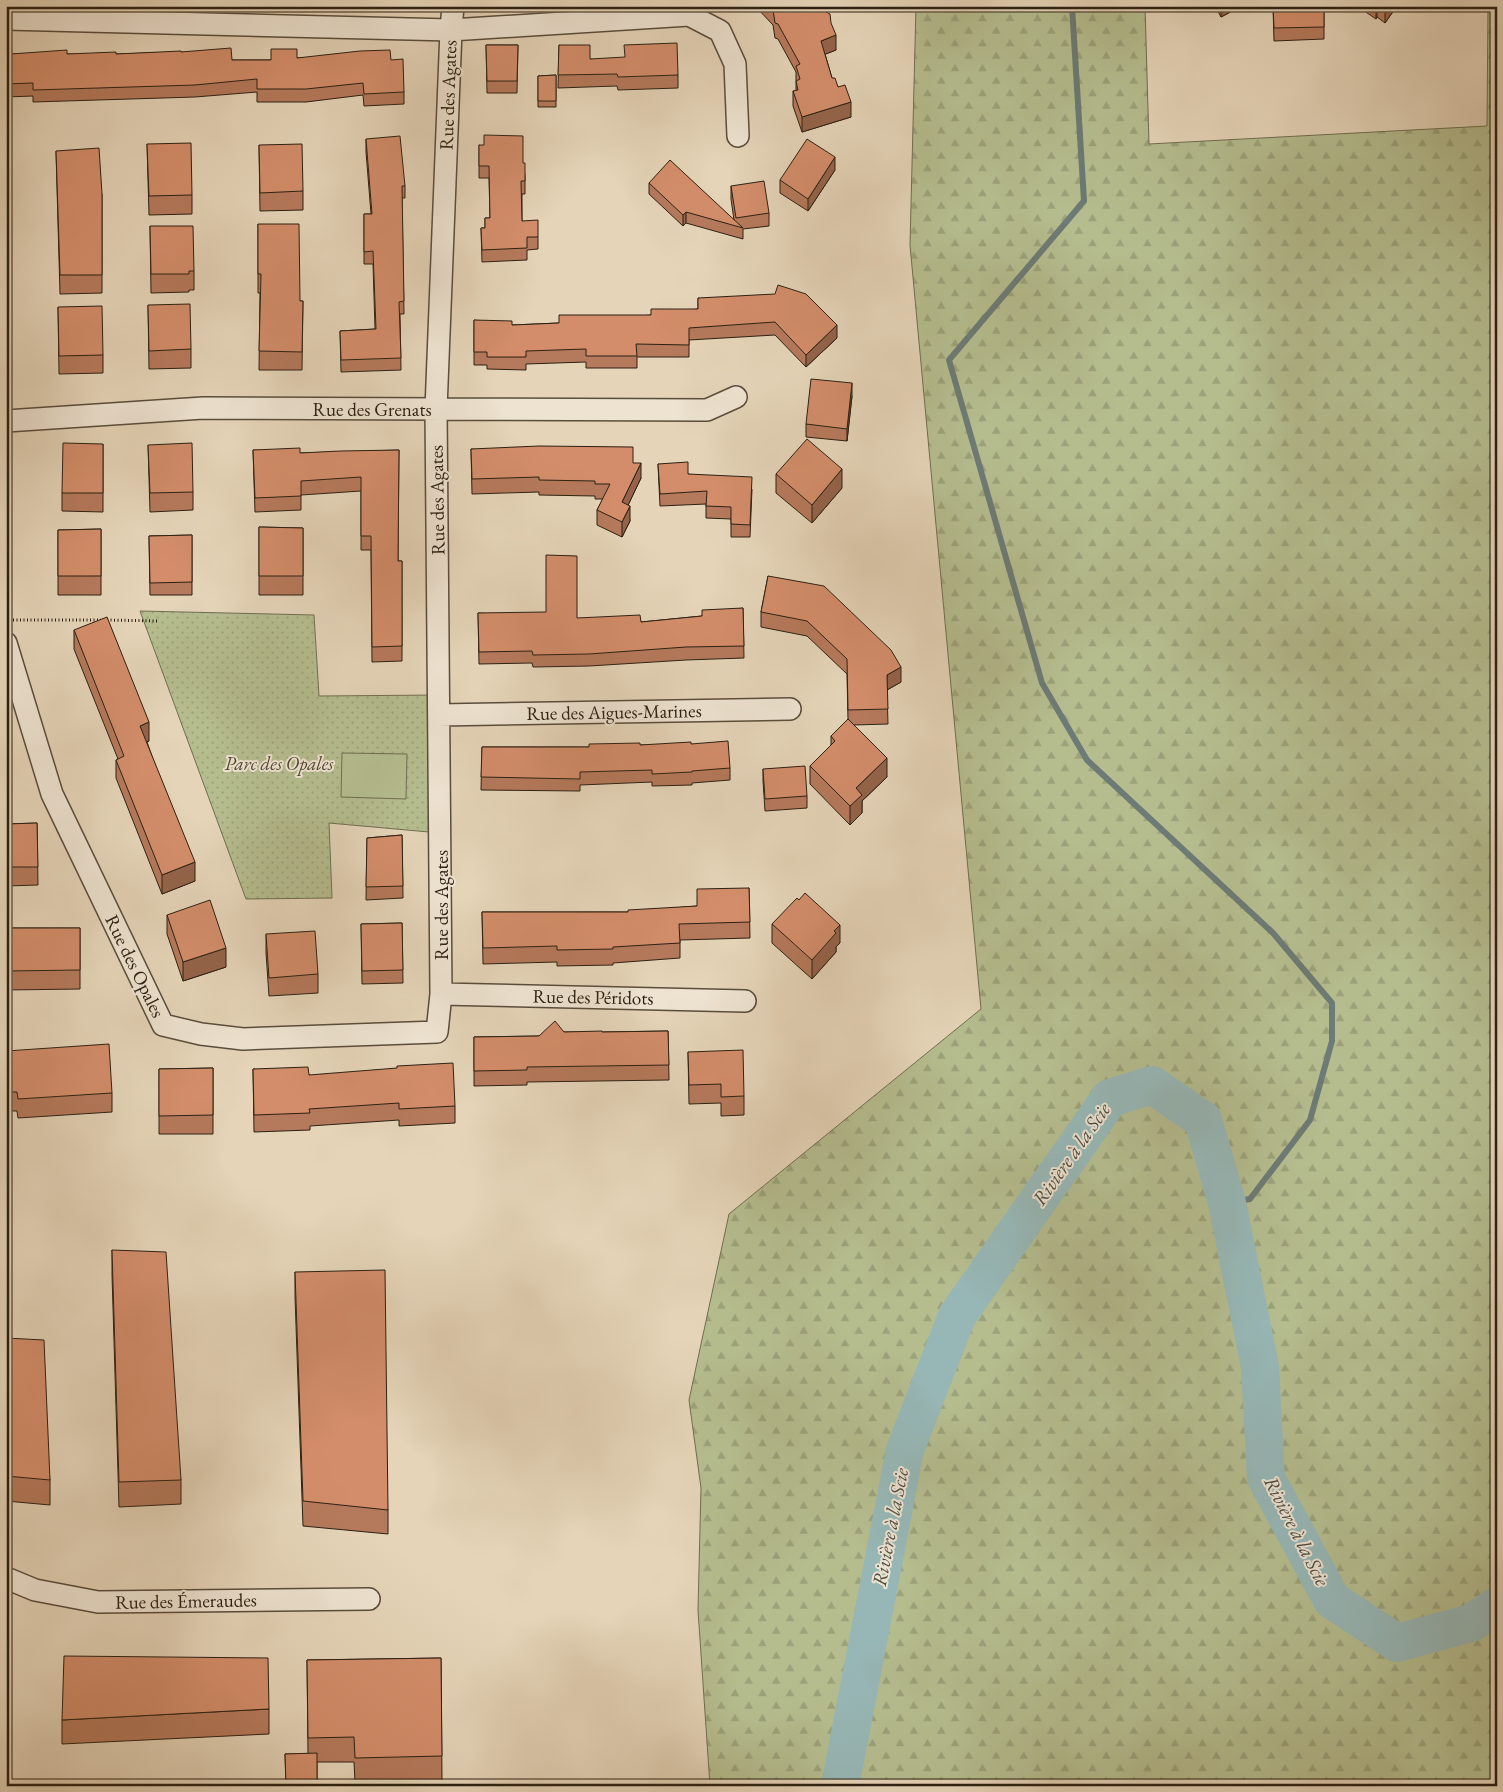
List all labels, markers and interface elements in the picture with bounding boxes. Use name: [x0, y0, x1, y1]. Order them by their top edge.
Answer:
street label: Rue des Agates: [434, 39, 462, 151]
street label: Rue des Grenats: [312, 397, 432, 422]
street label: Rue des Agates: [424, 445, 450, 555]
street label: Rue des Aigues-Marines: [526, 698, 702, 726]
park label: Parc des Opales: [225, 751, 334, 776]
street label: Rue des Agates: [429, 850, 454, 960]
street label: Rue des Opales: [99, 910, 171, 1022]
street label: Rue des Péridots: [532, 983, 654, 1011]
water label: Rivière à la Scie: [1026, 1097, 1116, 1211]
water label: Rivière à la Scie: [866, 1466, 914, 1588]
water label: Rivière à la Scie: [1258, 1472, 1336, 1590]
street label: Rue des Émeraudes: [115, 1587, 257, 1615]

